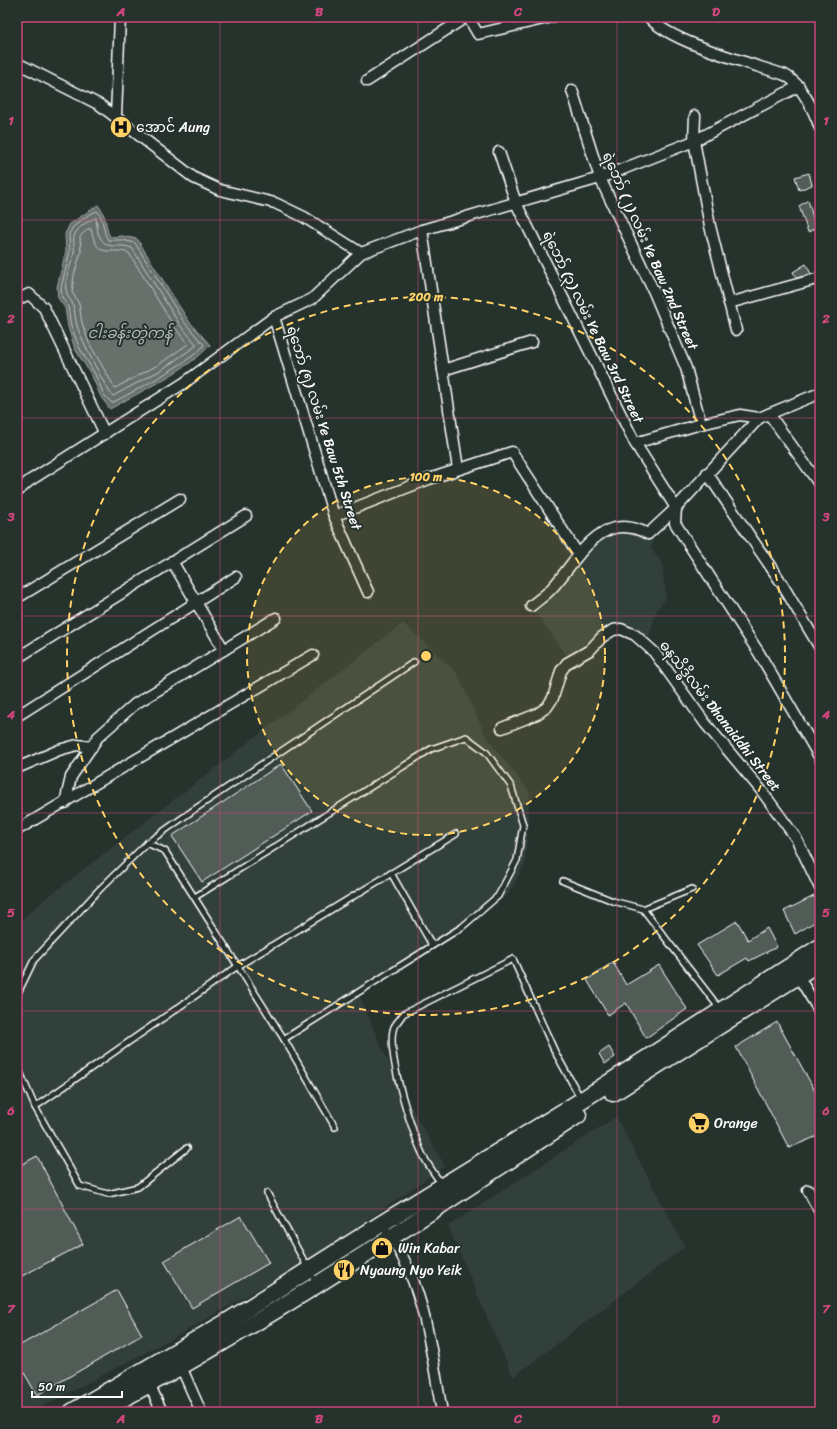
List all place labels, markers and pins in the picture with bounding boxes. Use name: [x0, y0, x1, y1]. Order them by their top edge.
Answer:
hospital icon: အောင် Aung: [108, 114, 134, 140]
place label: အောင် Aung: [136, 115, 210, 140]
centre of rings: [419, 649, 433, 663]
supermarket icon: Orange: [686, 1110, 712, 1136]
place label: Orange: [714, 1111, 758, 1136]
shop icon: Win Kabar: [369, 1235, 395, 1261]
place label: Win Kabar: [398, 1236, 461, 1261]
restaurant icon: Nyaung Nyo Yeik: [331, 1257, 357, 1283]
place label: Nyaung Nyo Yeik: [360, 1258, 463, 1283]

